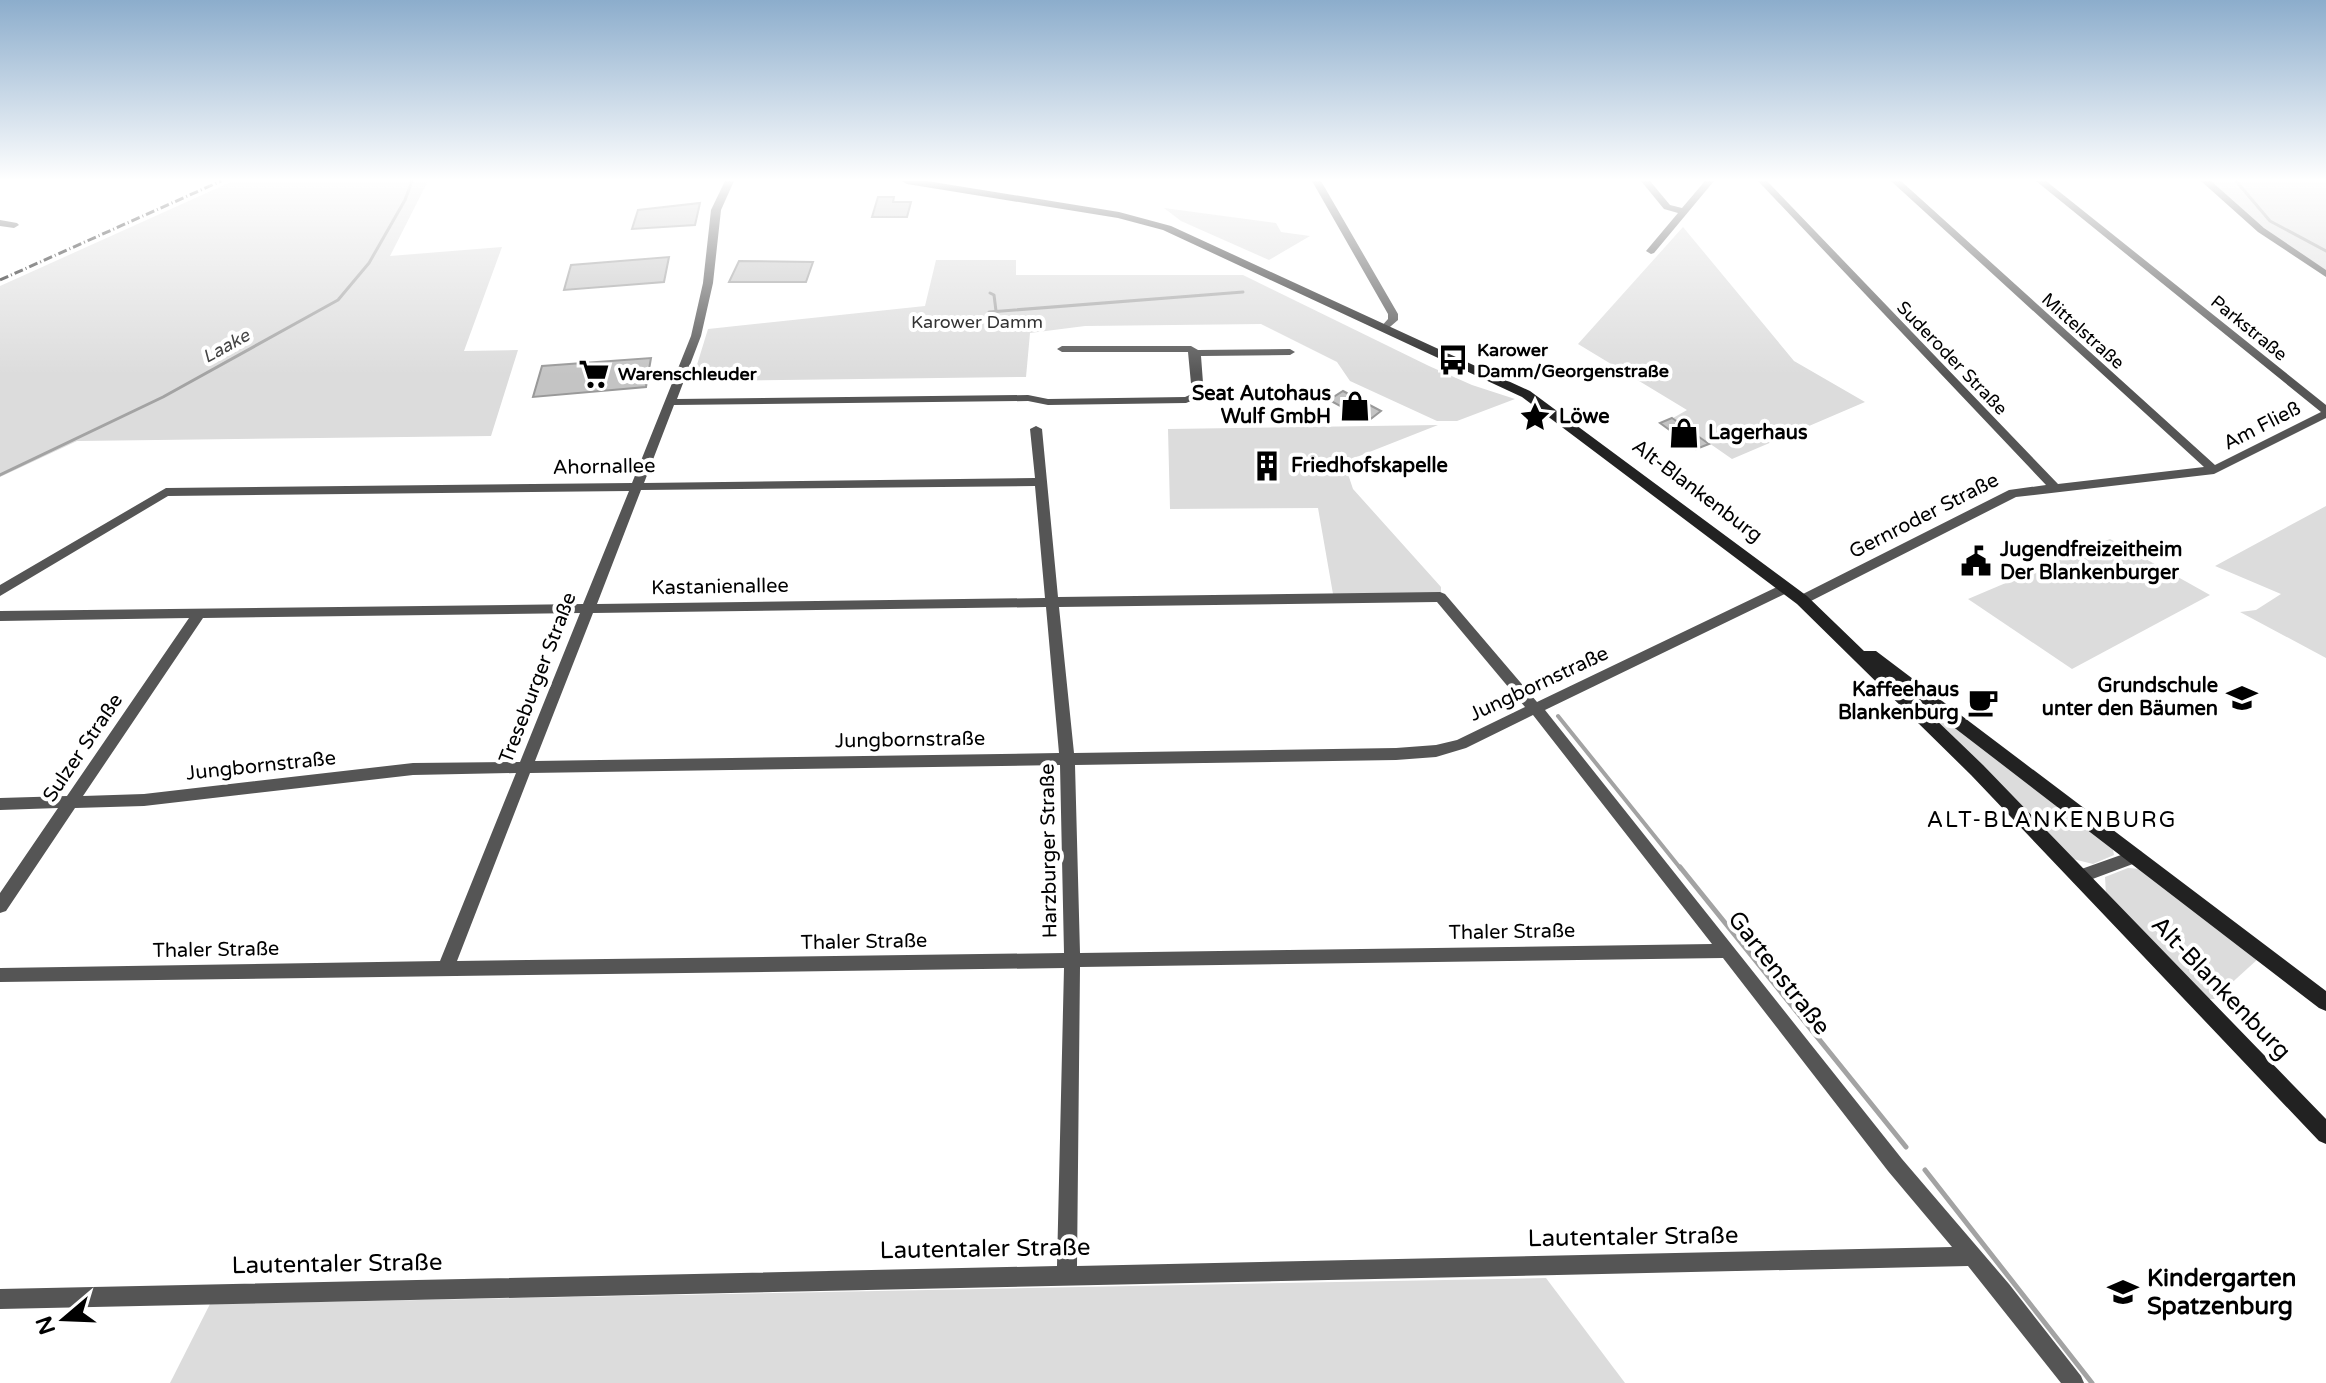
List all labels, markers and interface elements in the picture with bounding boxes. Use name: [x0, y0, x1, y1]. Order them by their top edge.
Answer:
street label: Mittelstraße: [2037, 288, 2129, 374]
street label: Parkstraße: [2206, 291, 2292, 365]
street label: Suderoder Straße: [1892, 296, 2012, 420]
park label: Karower Damm: [911, 311, 1043, 333]
water label: Laake: [199, 324, 254, 368]
place label: Karower Damm/Georgenstraße: [1477, 339, 1669, 382]
bus stop icon: Karower Damm/Georgenstraße: [1436, 343, 1470, 377]
supermarket icon: Warenschleuder: [577, 357, 611, 391]
place label: Warenschleuder: [618, 363, 758, 385]
place label: Seat Autohaus Wulf GmbH: [1192, 382, 1331, 429]
shop icon: Seat Autohaus Wulf GmbH: [1338, 389, 1372, 423]
street label: Am Fließ: [2219, 396, 2305, 456]
place icon: Löwe: [1518, 400, 1552, 434]
place label: Löwe: [1559, 405, 1610, 429]
shop icon: Lagerhaus: [1667, 416, 1701, 450]
place label: Lagerhaus: [1708, 421, 1808, 445]
street label: Alt-Blankenburg: [1627, 434, 1767, 548]
building icon: Friedhofskapelle: [1250, 449, 1284, 483]
street label: Ahornallee: [552, 454, 656, 480]
place label: Friedhofskapelle: [1291, 454, 1448, 478]
street label: Gernroder Straße: [1845, 468, 2003, 564]
place label: Jugendfreizeitheim Der Blankenburger: [1999, 538, 2182, 585]
public building icon: Jugendfreizeitheim Der Blankenburger: [1959, 544, 1993, 578]
street label: Kastanienallee: [651, 574, 789, 600]
street label: Treseburger Straße: [494, 589, 582, 767]
street label: Jungbornstraße: [1466, 641, 1612, 727]
place label: Grundschule unter den Bäumen: [2042, 674, 2218, 721]
place label: Kaffeehaus Blankenburg: [1838, 678, 1959, 725]
school or university icon: Grundschule unter den Bäumen: [2225, 681, 2259, 715]
cafe icon: Kaffeehaus Blankenburg: [1966, 685, 2000, 719]
street label: Sulzer Straße: [38, 689, 128, 807]
street label: Jungbornstraße: [835, 727, 985, 753]
street label: Jungbornstraße: [185, 746, 337, 786]
street label: Harzburger Straße: [1035, 763, 1063, 939]
district label: ALT-BLANKENBURG: [1927, 807, 2177, 833]
street label: Gartenstraße: [1722, 905, 1836, 1041]
street label: Alt-Blankenburg: [2145, 910, 2297, 1066]
street label: Thaler Straße: [1449, 919, 1575, 945]
street label: Thaler Straße: [801, 929, 927, 955]
street label: Thaler Straße: [153, 937, 279, 963]
street label: Lautentaler Straße: [1527, 1221, 1739, 1253]
street label: Lautentaler Straße: [879, 1233, 1091, 1265]
street label: Lautentaler Straße: [231, 1248, 443, 1280]
place label: Kindergarten Spatzenburg: [2147, 1264, 2296, 1321]
school or university icon: Kindergarten Spatzenburg: [2106, 1275, 2140, 1309]
north arrow: [24, 1279, 104, 1359]
text: N: [31, 1313, 61, 1338]

